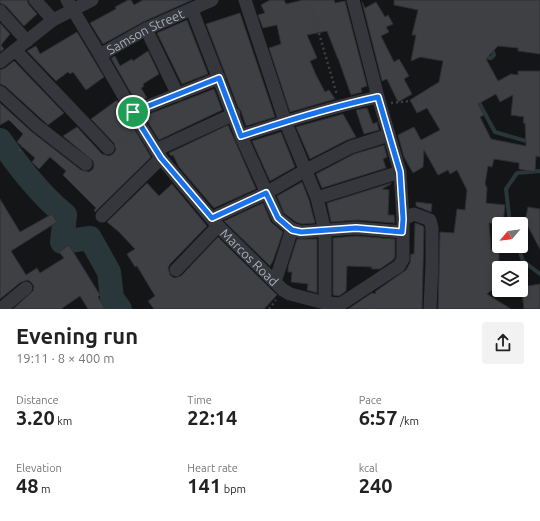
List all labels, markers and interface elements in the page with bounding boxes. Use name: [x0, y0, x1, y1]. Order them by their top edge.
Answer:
street label: Samson Street: [104, 6, 186, 57]
pin: [116, 95, 150, 129]
icon: arrive: [122, 101, 144, 123]
north arrow: [492, 217, 528, 253]
map controls: [492, 217, 528, 297]
street label: Marcos Road: [218, 226, 281, 289]
button: layers: [492, 261, 528, 297]
button: share: [482, 322, 524, 364]
text: Evening run: [16, 323, 138, 348]
text: 19:11 · 8 × 400 m: [16, 351, 115, 365]
text: Distance: [16, 394, 59, 406]
text: Time: [187, 394, 212, 406]
text: Pace: [359, 394, 382, 406]
text: 3.20: [16, 406, 55, 429]
text: 22:14: [187, 406, 237, 429]
text: 6:57: [359, 406, 397, 429]
text: km: [55, 415, 72, 427]
text: /km: [397, 415, 419, 427]
text: Elevation: [16, 462, 62, 474]
text: Heart rate: [187, 462, 238, 474]
text: kcal: [359, 462, 378, 474]
text: 48: [16, 474, 39, 497]
text: 141: [187, 474, 221, 497]
text: 240: [359, 474, 393, 497]
text: m: [39, 483, 51, 495]
text: bpm: [221, 483, 246, 495]

